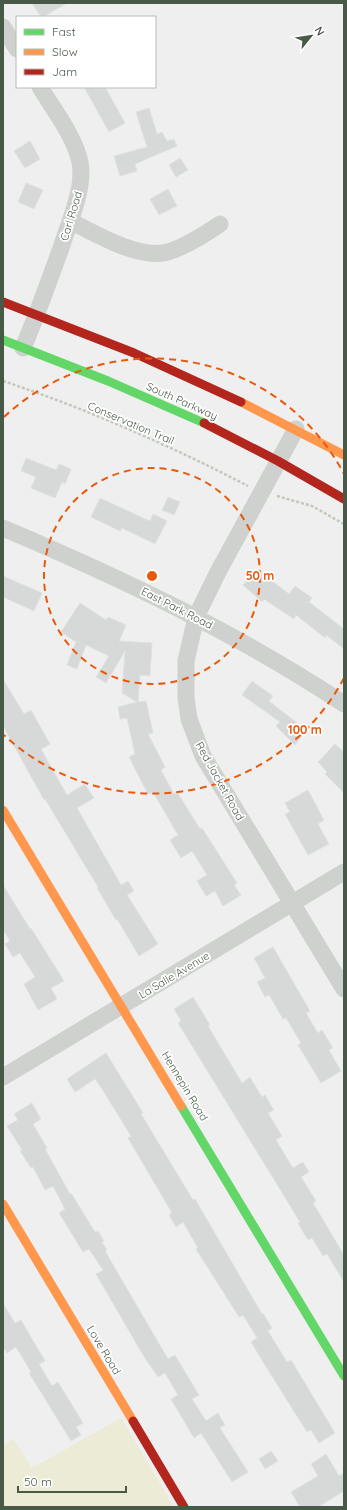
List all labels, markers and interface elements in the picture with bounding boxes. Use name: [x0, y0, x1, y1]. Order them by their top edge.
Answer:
legend: [16, 16, 156, 88]
north arrow: [291, 16, 331, 56]
text: Fast: [52, 24, 76, 39]
text: N: [312, 24, 328, 38]
text: Slow: [52, 44, 78, 59]
text: Jam: [52, 64, 77, 79]
street label: Carl Road: [57, 190, 85, 242]
street label: South Parkway: [144, 379, 220, 423]
street label: Conservation Trail: [86, 398, 176, 448]
text: 50 m: [246, 568, 274, 583]
centre of rings: [145, 569, 159, 583]
street label: East Park Road: [139, 584, 215, 632]
text: 100 m: [288, 722, 322, 737]
street label: Red Jacket Road: [193, 739, 247, 823]
street label: La Salle Avenue: [136, 948, 212, 1002]
street label: Hennepin Road: [159, 1049, 211, 1123]
street label: Love Road: [84, 1323, 124, 1377]
scale bar: [18, 1468, 126, 1494]
text: 50 m: [24, 1474, 52, 1489]

